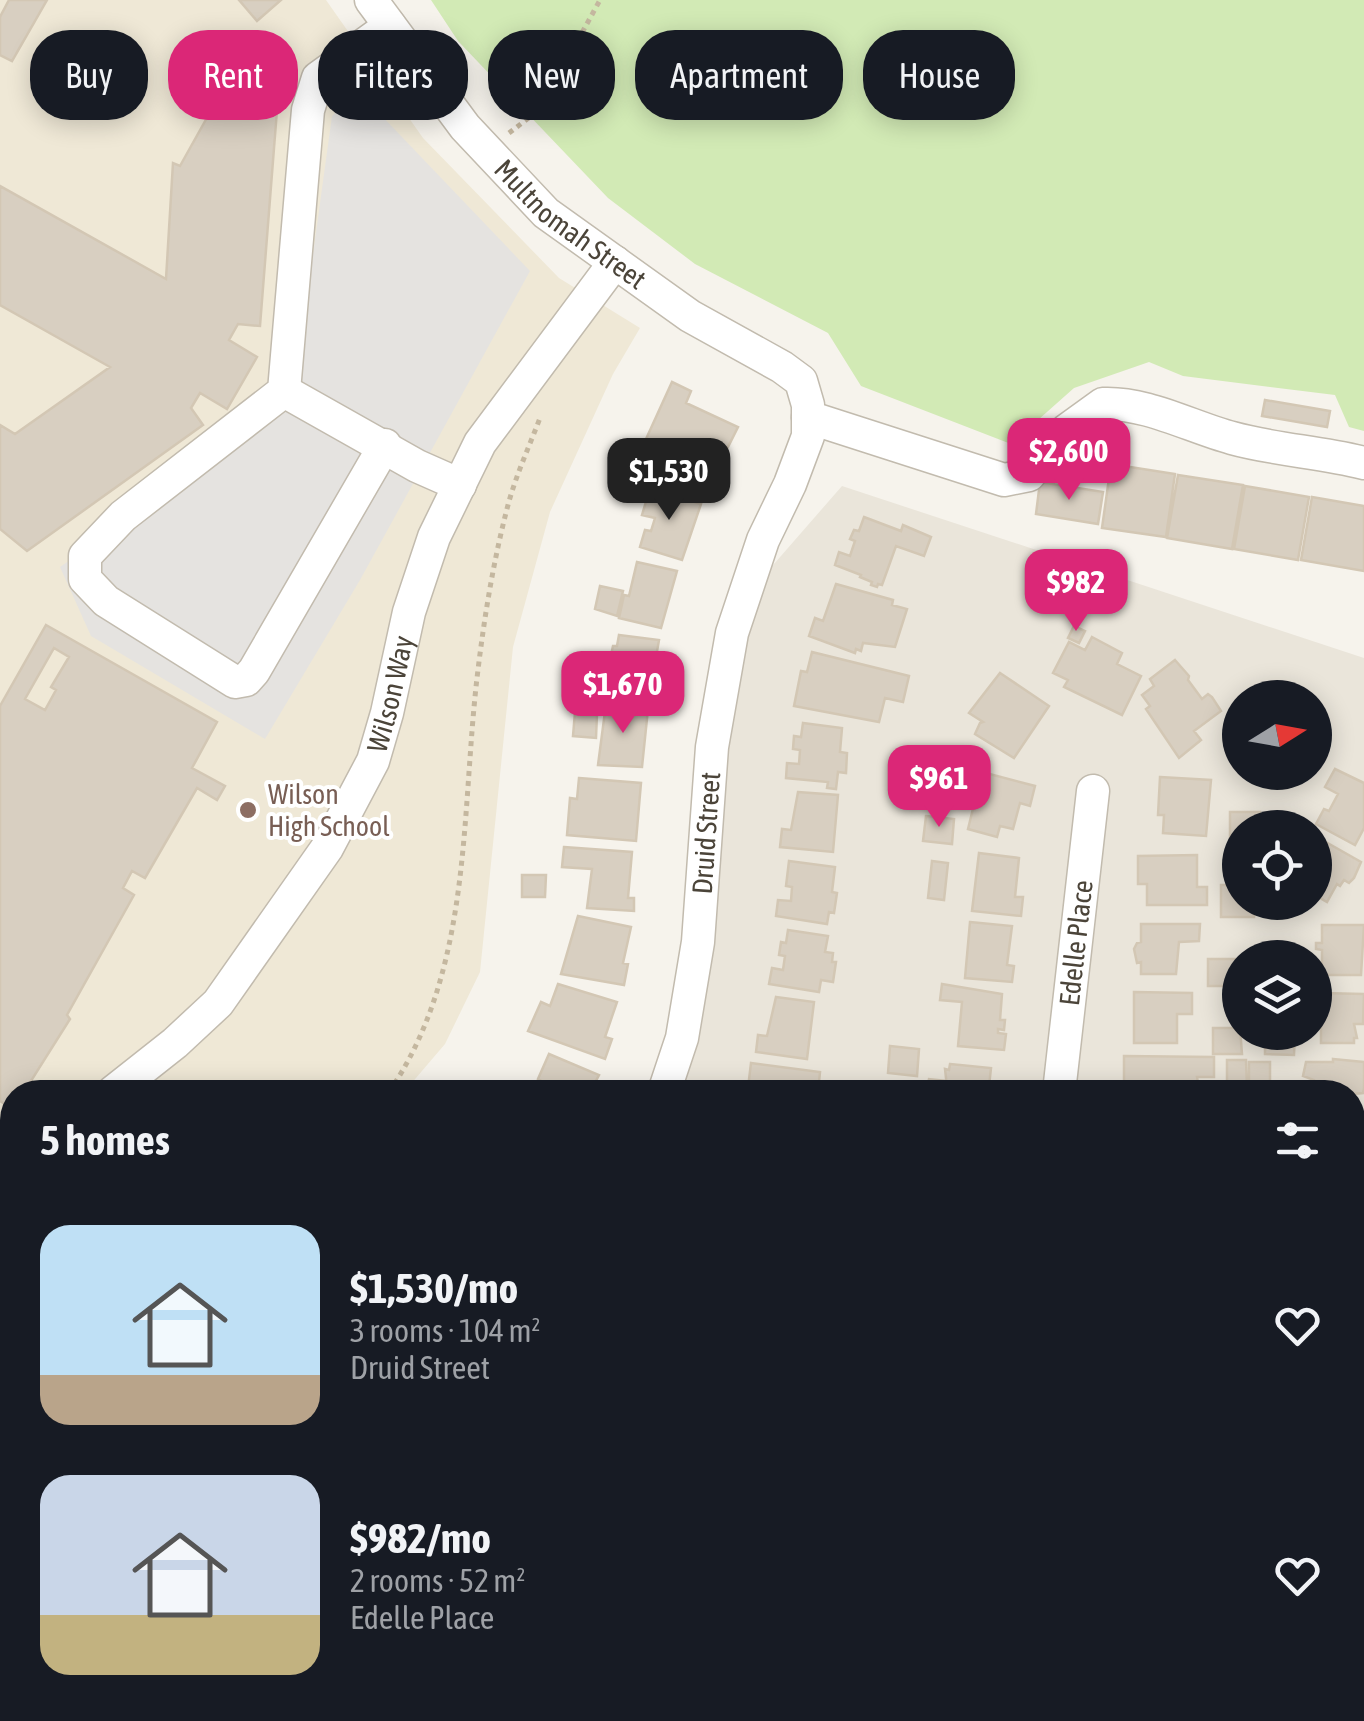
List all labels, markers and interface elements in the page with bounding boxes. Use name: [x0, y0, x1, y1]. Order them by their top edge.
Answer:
chip: Buy: [30, 30, 148, 120]
chip: Rent: [168, 30, 298, 120]
chip: Filters: [318, 30, 468, 120]
chip: New: [488, 30, 615, 120]
chip: Apartment: [635, 30, 843, 120]
chip: House: [863, 30, 1015, 120]
street label: Multnomah Street: [488, 153, 652, 295]
pin: $2,600: [988, 418, 1150, 503]
text: $2,600: [1029, 432, 1109, 469]
pin: $1,530: [588, 438, 750, 523]
text: $1,530: [629, 452, 709, 489]
pin: $982: [1017, 549, 1135, 634]
text: $982: [1047, 563, 1105, 600]
street label: Wilson Way: [360, 633, 419, 756]
pin: $1,670: [542, 651, 704, 736]
text: $1,670: [583, 665, 663, 702]
north arrow: [1222, 680, 1332, 790]
map controls: [1222, 680, 1332, 1050]
pin: $961: [880, 745, 998, 830]
text: $961: [910, 759, 968, 796]
street label: Druid Street: [686, 771, 726, 895]
place label: Wilson High School: [268, 778, 390, 842]
marker: Wilson High School: [237, 799, 259, 821]
button: locate: [1222, 810, 1332, 920]
street label: Edelle Place: [1053, 878, 1099, 1008]
button: layers: [1222, 940, 1332, 1050]
icon: filters: [1270, 1113, 1325, 1168]
text: 5 homes: [40, 1116, 170, 1164]
text: $1,530/mo: [350, 1264, 518, 1312]
icon: home: [120, 1265, 240, 1385]
icon: heart: [1270, 1298, 1325, 1353]
text: 3 rooms · 104 m²: [350, 1312, 540, 1349]
text: Druid Street: [350, 1349, 490, 1386]
text: $982/mo: [350, 1514, 491, 1562]
icon: home: [120, 1515, 240, 1635]
icon: heart: [1270, 1548, 1325, 1603]
text: 2 rooms · 52 m²: [350, 1562, 525, 1599]
text: Edelle Place: [350, 1599, 494, 1636]

